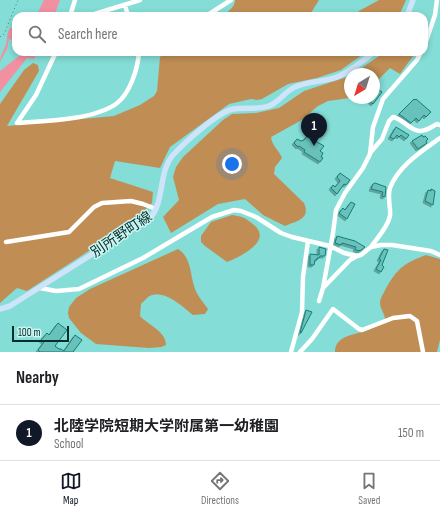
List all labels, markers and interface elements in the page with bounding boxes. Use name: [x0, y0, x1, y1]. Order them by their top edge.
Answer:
search box: [12, 12, 428, 56]
icon: search: [26, 23, 48, 45]
text: Search here: [58, 25, 118, 44]
north arrow: [344, 68, 380, 104]
pin: 1: [301, 113, 327, 146]
your location: [222, 154, 242, 174]
street label: 別所野町線: [88, 208, 155, 261]
scale bar: [12, 324, 69, 343]
text: 100 m: [18, 326, 40, 339]
text: Nearby: [16, 368, 59, 388]
text: 北陸学院短期大学附属第一幼稚園: [54, 417, 279, 436]
text: 1: [26, 425, 32, 441]
text: 150 m: [398, 425, 424, 441]
text: School: [54, 436, 84, 452]
tab: Map: [60, 470, 82, 507]
tab: Directions: [201, 470, 239, 507]
tab: Saved: [358, 470, 380, 507]

